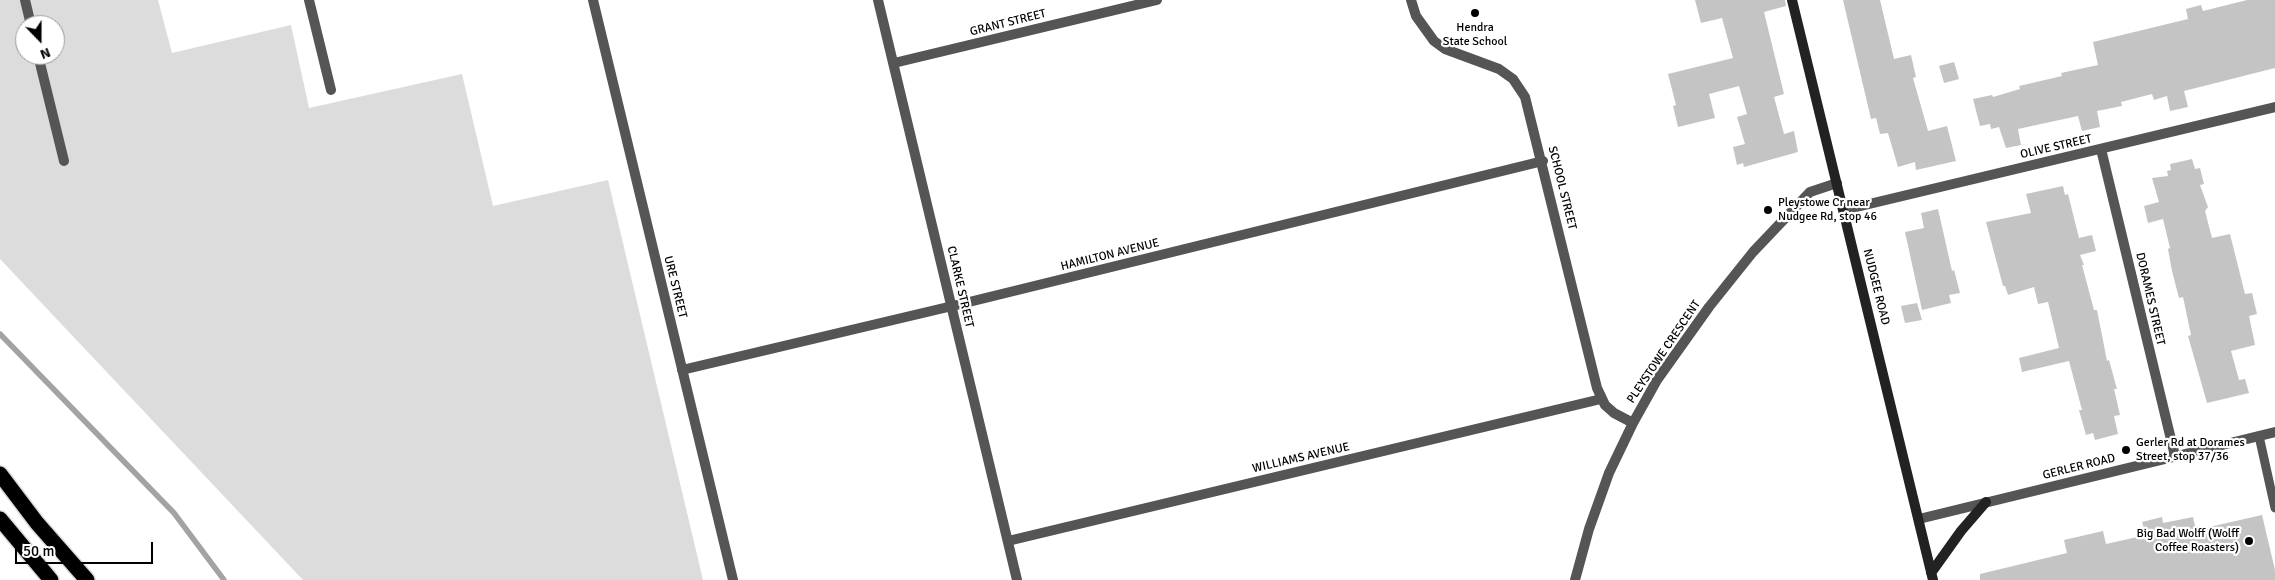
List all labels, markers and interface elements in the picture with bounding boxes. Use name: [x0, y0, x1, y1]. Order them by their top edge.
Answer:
street label: GRANT STREET: [968, 7, 1048, 39]
marker: Hendra State School: [1469, 7, 1481, 19]
north arrow: [15, 15, 65, 65]
place label: Hendra State School: [1443, 21, 1507, 49]
text: N: [38, 44, 53, 63]
street label: OLIVE STREET: [2019, 132, 2093, 162]
street label: SCHOOL STREET: [1545, 145, 1579, 231]
place label: Pleystowe Cr near Nudgee Rd, stop 46: [1778, 196, 1877, 224]
marker: Pleystowe Cr near Nudgee Rd, stop 46: [1762, 204, 1774, 216]
street label: HAMILTON AVENUE: [1059, 236, 1161, 274]
street label: CLARKE STREET: [944, 245, 976, 329]
street label: NUDGEE ROAD: [1860, 248, 1892, 326]
street label: DORAMES STREET: [2132, 251, 2168, 347]
street label: URE STREET: [660, 254, 690, 320]
street label: PLEYSTOWE CRESCENT: [1624, 298, 1704, 406]
place label: Gerler Rd at Dorames Street, stop 37/36: [2136, 436, 2245, 464]
street label: WILLIAMS AVENUE: [1251, 440, 1351, 476]
marker: Gerler Rd at Dorames Street, stop 37/36: [2120, 444, 2132, 456]
street label: GERLER ROAD: [2041, 451, 2117, 483]
place label: Big Bad Wolff (Wolff Coffee Roasters): [2136, 527, 2239, 555]
scale bar: [18, 532, 155, 564]
marker: Big Bad Wolff (Wolff Coffee Roasters): [2243, 535, 2255, 547]
text: 50 m: [23, 542, 54, 560]

